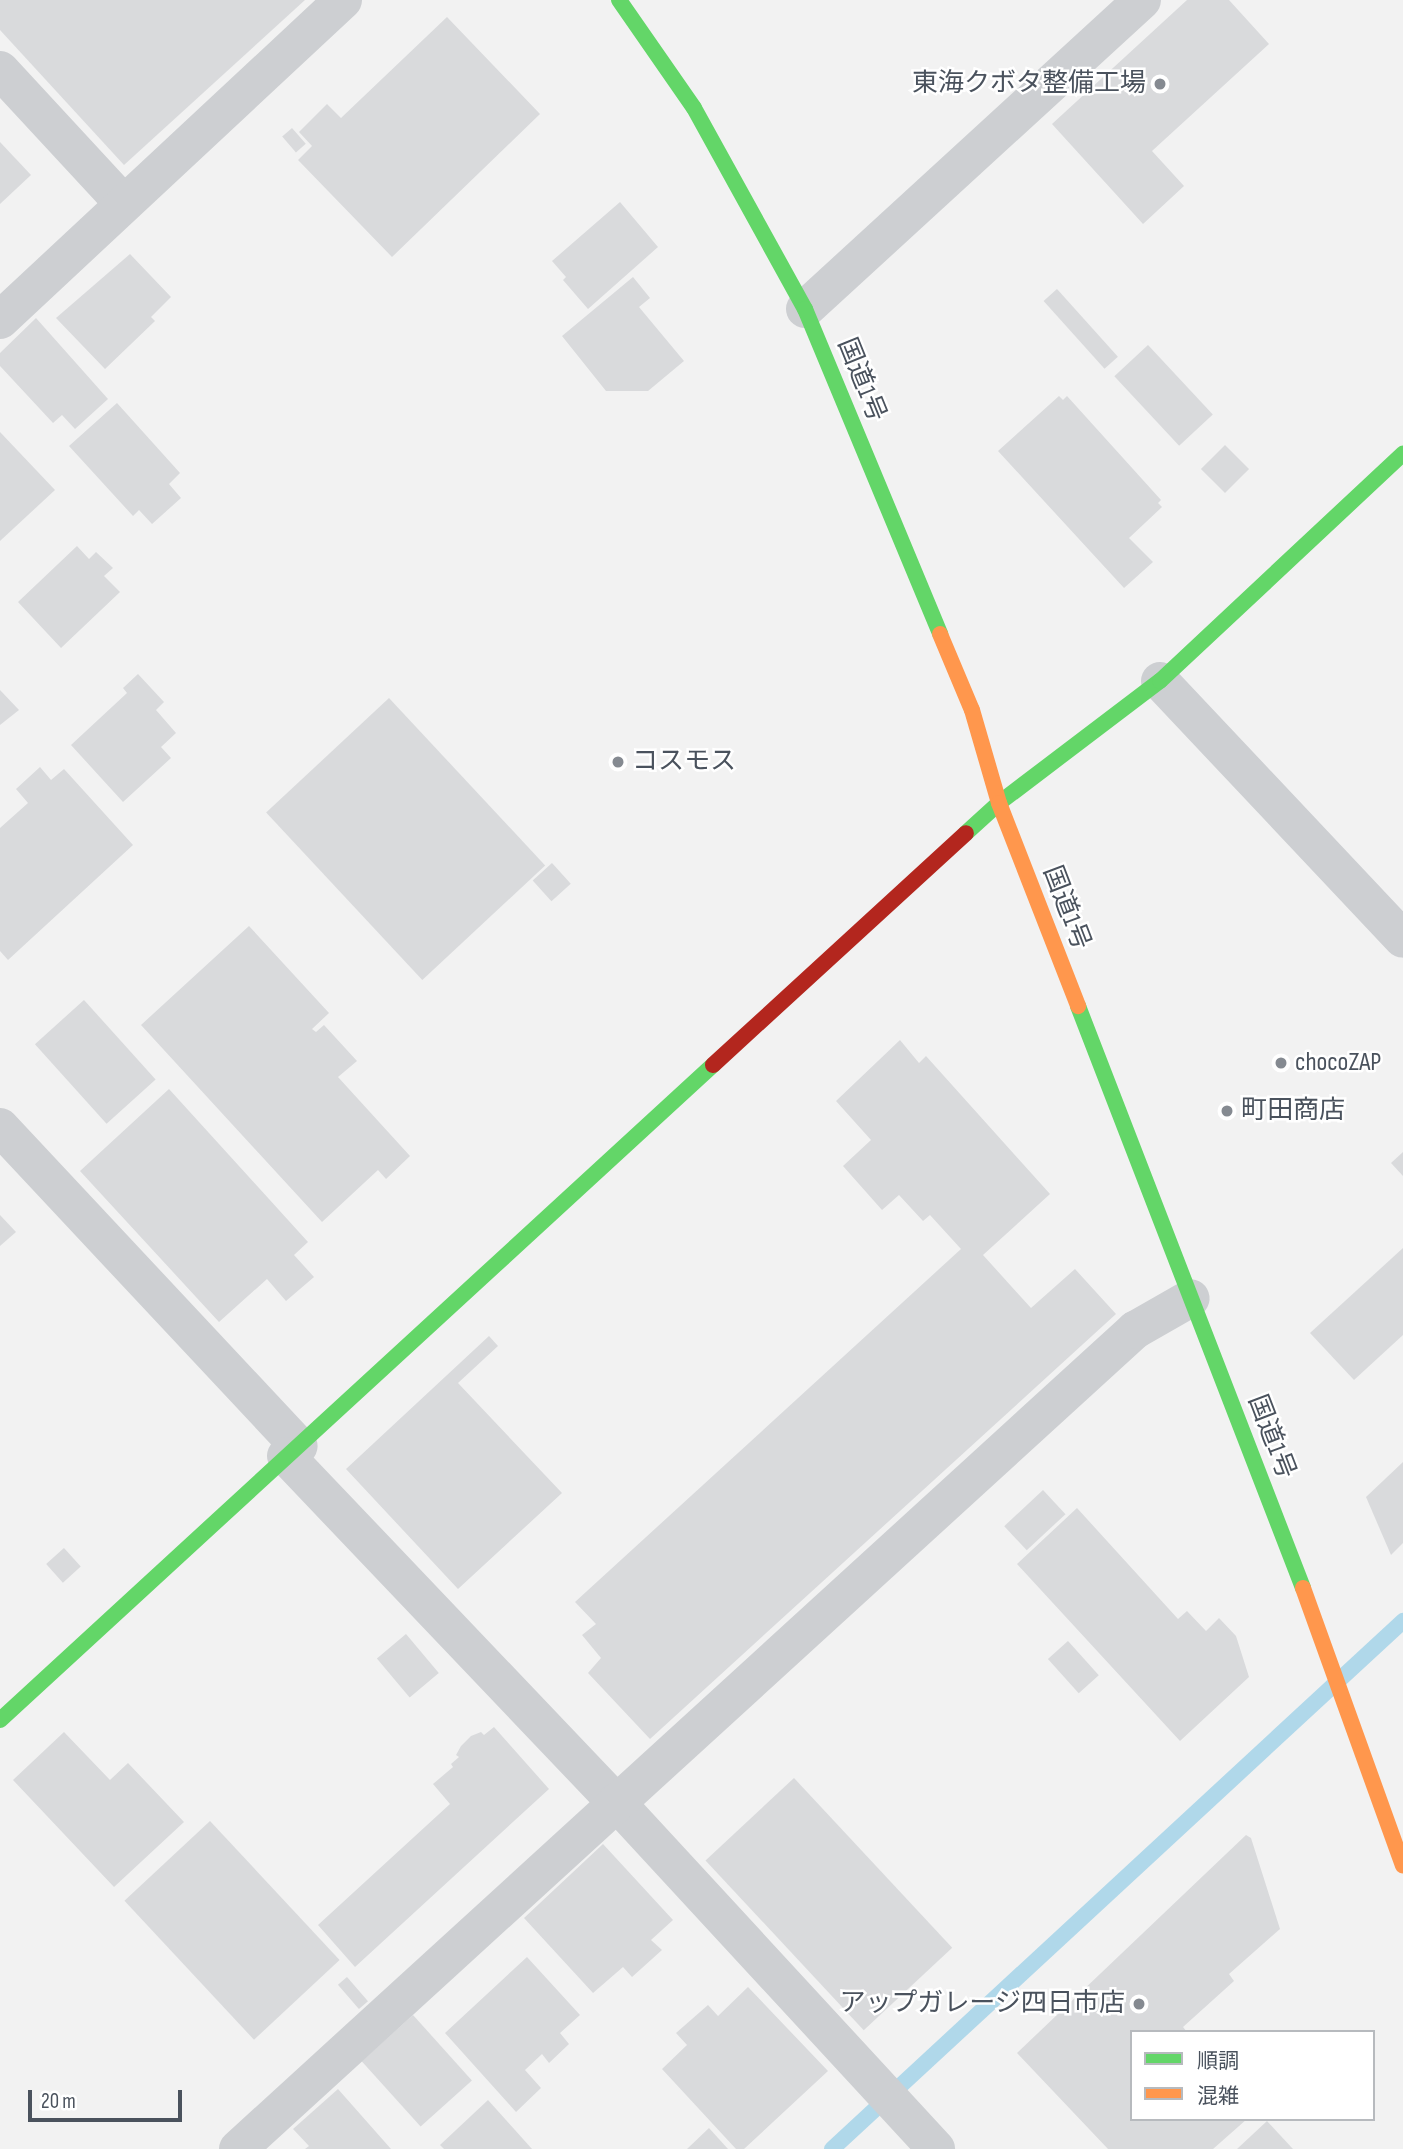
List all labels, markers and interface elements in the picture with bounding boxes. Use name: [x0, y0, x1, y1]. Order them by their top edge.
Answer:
place label: 東海クボタ整備工場: [912, 68, 1146, 100]
marker: 東海クボタ整備工場: [1152, 76, 1168, 92]
street label: 国道1号: [830, 334, 892, 426]
place label: コスモス: [632, 746, 736, 778]
marker: コスモス: [610, 754, 626, 770]
street label: 国道1号: [1036, 862, 1096, 954]
place label: chocoZAP: [1295, 1047, 1381, 1079]
marker: chocoZAP: [1273, 1055, 1289, 1071]
place label: 町田商店: [1241, 1095, 1345, 1127]
marker: 町田商店: [1219, 1103, 1235, 1119]
street label: 国道1号: [1241, 1391, 1301, 1483]
place label: アップガレージ四日市店: [839, 1988, 1125, 2020]
marker: アップガレージ四日市店: [1131, 1996, 1147, 2012]
legend: [1130, 2030, 1375, 2121]
text: 順調: [1197, 2049, 1239, 2074]
scale bar: [32, 2076, 186, 2120]
text: 混雑: [1197, 2084, 1239, 2109]
text: 20 m: [41, 2089, 76, 2114]

